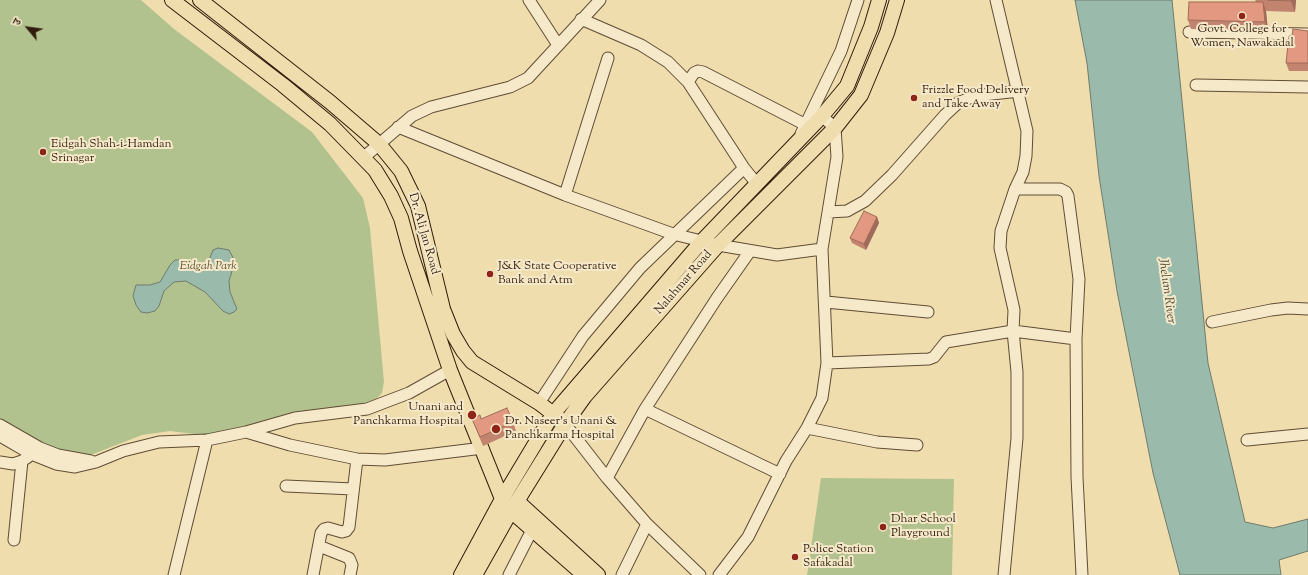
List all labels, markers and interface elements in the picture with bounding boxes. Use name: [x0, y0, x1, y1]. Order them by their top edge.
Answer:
north arrow: [8, 8, 48, 48]
marker: Govt. College for Women, Nawakadal: [1237, 11, 1247, 21]
text: उ: [9, 16, 26, 29]
place label: Govt. College for Women, Nawakadal: [1190, 23, 1294, 51]
place label: Frizzle Food Delivery and Take Away: [922, 84, 1029, 112]
marker: Frizzle Food Delivery and Take Away: [909, 93, 919, 103]
place label: Eidgah Shah-i-Hamdan Srinagar: [51, 138, 172, 166]
marker: Eidgah Shah-i-Hamdan Srinagar: [38, 147, 48, 157]
street label: Dr. Ali Jan Road: [404, 192, 442, 276]
street label: Nalahmar Road: [652, 248, 716, 318]
water label: Jhelum River: [1154, 257, 1178, 325]
park label: Eidgah Park: [179, 260, 237, 274]
place label: J&K State Cooperative Bank and Atm: [498, 260, 616, 288]
marker: J&K State Cooperative Bank and Atm: [485, 269, 495, 279]
place label: Unani and Panchkarma Hospital: [353, 401, 463, 429]
marker: Unani and Panchkarma Hospital: [466, 409, 478, 421]
place label: Dr. Naseer's Unani & Panchkarma Hospital: [505, 415, 617, 443]
marker: Dr. Naseer's Unani & Panchkarma Hospital: [490, 423, 502, 435]
place label: Dhar School Playground: [891, 513, 956, 541]
marker: Dhar School Playground: [878, 522, 888, 532]
place label: Police Station Safakadal: [803, 543, 874, 571]
marker: Police Station Safakadal: [790, 552, 800, 562]

